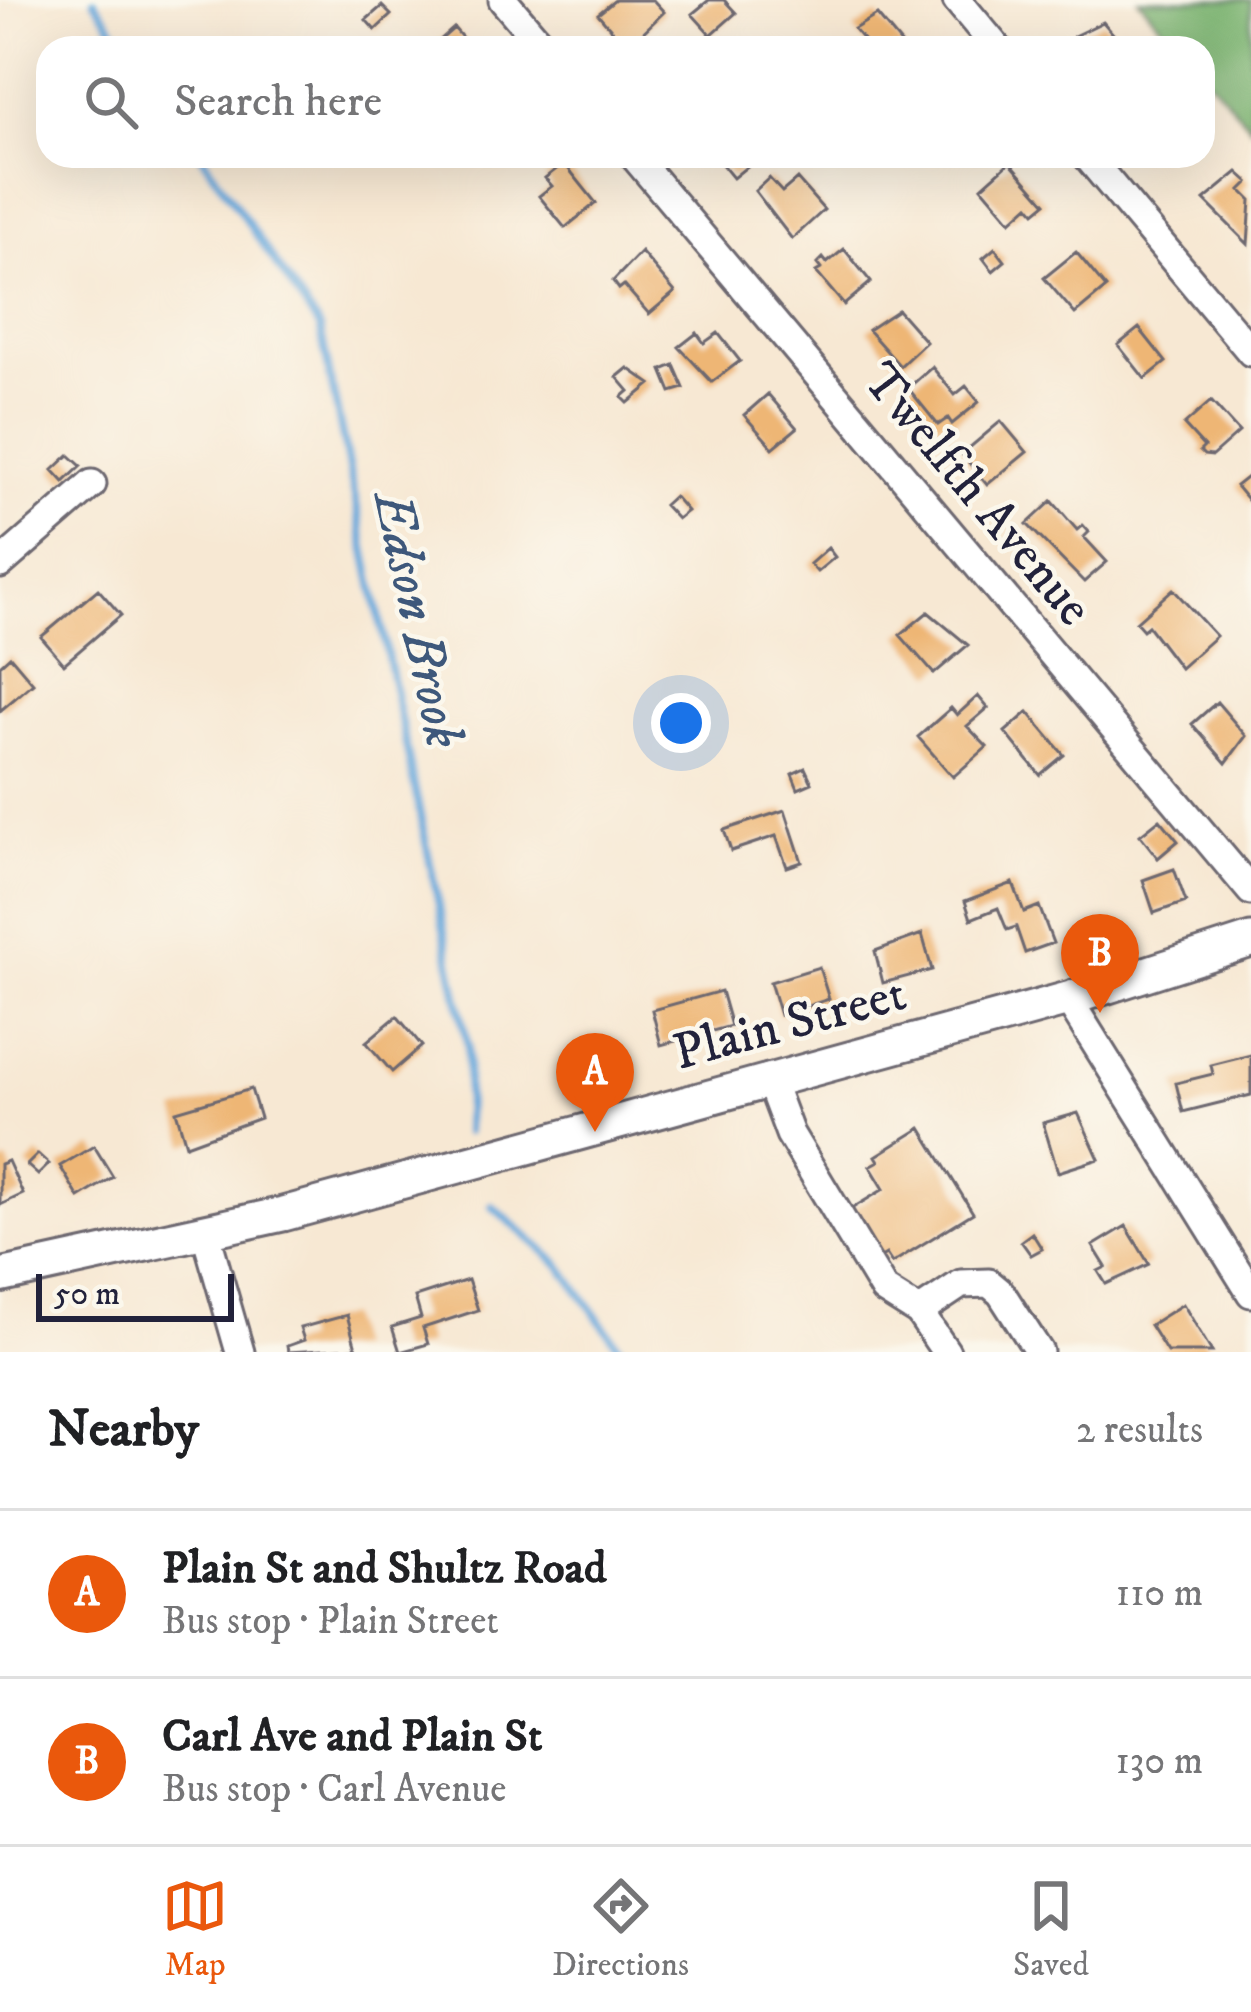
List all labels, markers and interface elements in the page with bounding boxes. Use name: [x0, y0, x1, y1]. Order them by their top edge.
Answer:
search box: [36, 36, 1215, 168]
icon: search: [78, 69, 144, 135]
text: Search here: [174, 74, 382, 130]
street label: Twelfth Avenue: [848, 350, 1105, 639]
water label: Edson Brook: [356, 483, 476, 754]
your location: [651, 693, 711, 753]
pin: B: [1061, 914, 1139, 1013]
street label: Plain Street: [667, 962, 913, 1086]
pin: A: [556, 1033, 634, 1132]
scale bar: [36, 1268, 234, 1321]
text: 50 m: [54, 1274, 120, 1315]
text: Nearby: [48, 1398, 199, 1462]
text: 2 results: [1076, 1406, 1203, 1455]
text: Plain St and Shultz Road: [162, 1541, 606, 1597]
text: A: [75, 1569, 99, 1618]
text: 110 m: [1116, 1569, 1203, 1618]
text: Bus stop · Plain Street: [162, 1597, 499, 1646]
text: Carl Ave and Plain St: [162, 1709, 542, 1765]
text: B: [75, 1737, 99, 1786]
text: 130 m: [1115, 1737, 1203, 1786]
text: Bus stop · Carl Avenue: [162, 1765, 506, 1814]
tab: Map: [162, 1873, 228, 1986]
tab: Directions: [552, 1873, 689, 1986]
tab: Saved: [1013, 1873, 1089, 1986]

